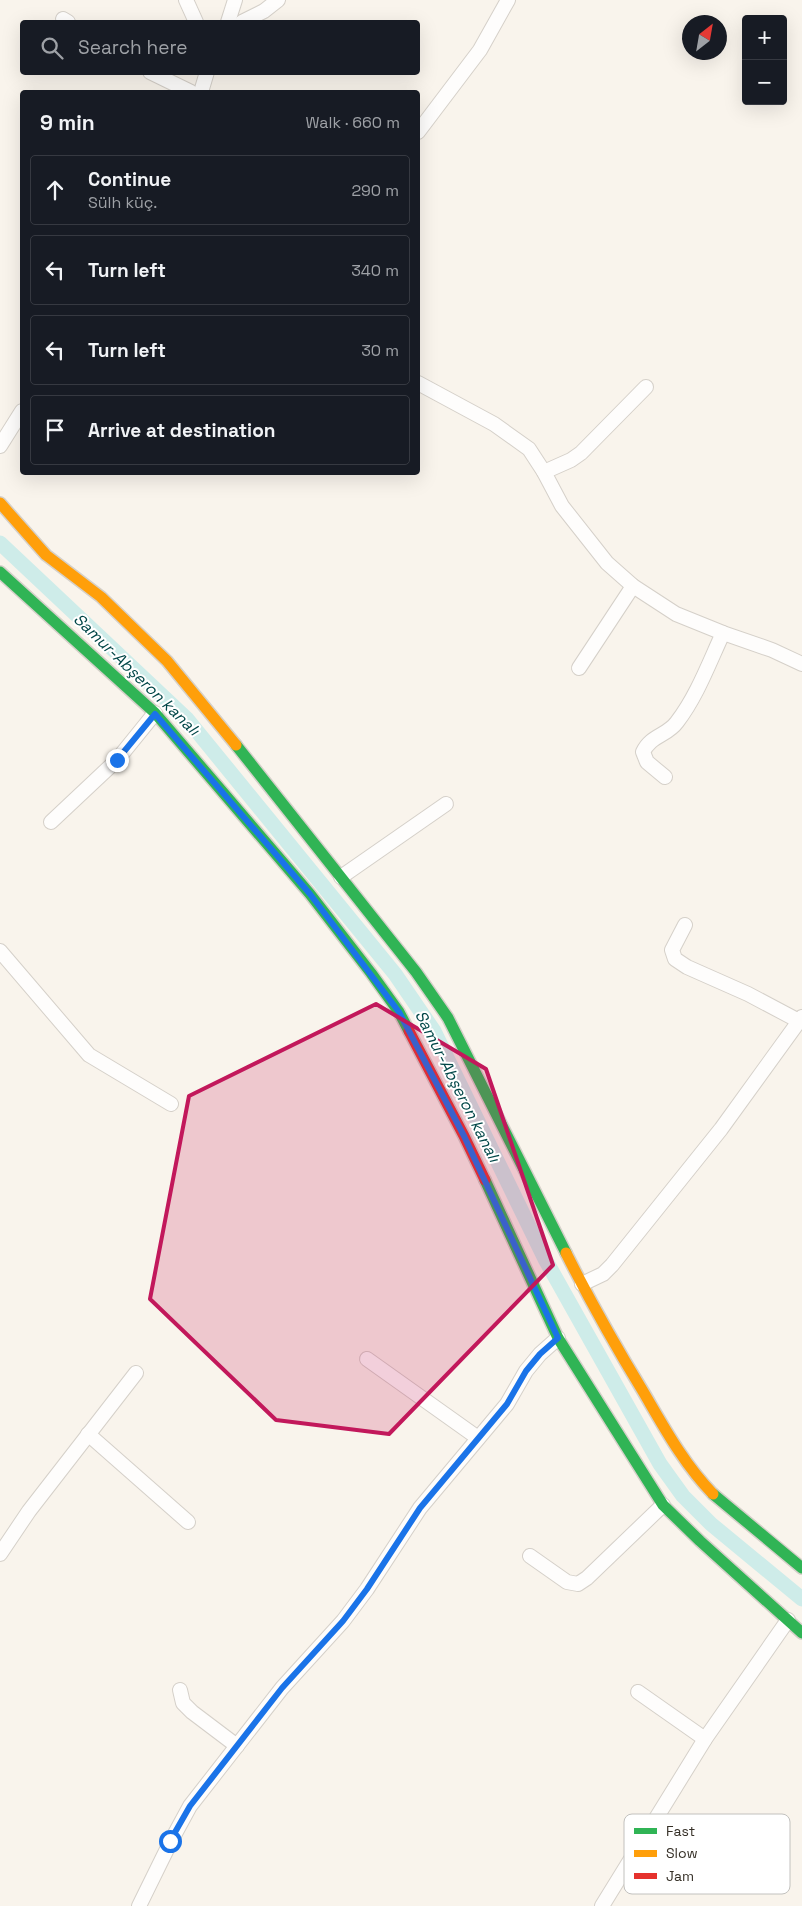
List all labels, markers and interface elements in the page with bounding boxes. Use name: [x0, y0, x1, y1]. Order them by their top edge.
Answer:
north arrow: [682, 15, 727, 60]
map controls: [742, 15, 787, 105]
button: +: [742, 15, 787, 60]
search box: [20, 20, 420, 75]
icon: search: [38, 34, 66, 62]
text: Search here: [78, 35, 188, 60]
button: −: [742, 60, 787, 105]
text: 9 min: [40, 109, 95, 136]
text: Walk · 660 m: [306, 112, 400, 133]
text: Continue: [88, 167, 171, 192]
icon: ahead: [41, 176, 69, 204]
text: 290 m: [351, 180, 399, 201]
text: Sülh küç.: [88, 192, 157, 213]
icon: left: [41, 256, 69, 284]
text: Turn left: [88, 258, 166, 283]
text: 340 m: [351, 260, 399, 281]
icon: left: [41, 336, 69, 364]
text: Turn left: [88, 338, 166, 363]
text: 30 m: [361, 340, 399, 361]
icon: arrive: [41, 416, 69, 444]
text: Arrive at destination: [88, 418, 276, 443]
water label: Samur-Abşeron kanalı: [69, 609, 205, 741]
route end: [106, 749, 129, 772]
water label: Samur-Abşeron kanalı: [410, 1007, 505, 1167]
legend: [624, 1814, 790, 1894]
text: Fast: [666, 1822, 695, 1840]
route start: [159, 1830, 182, 1853]
text: Slow: [666, 1844, 698, 1862]
text: Jam: [666, 1867, 694, 1885]

